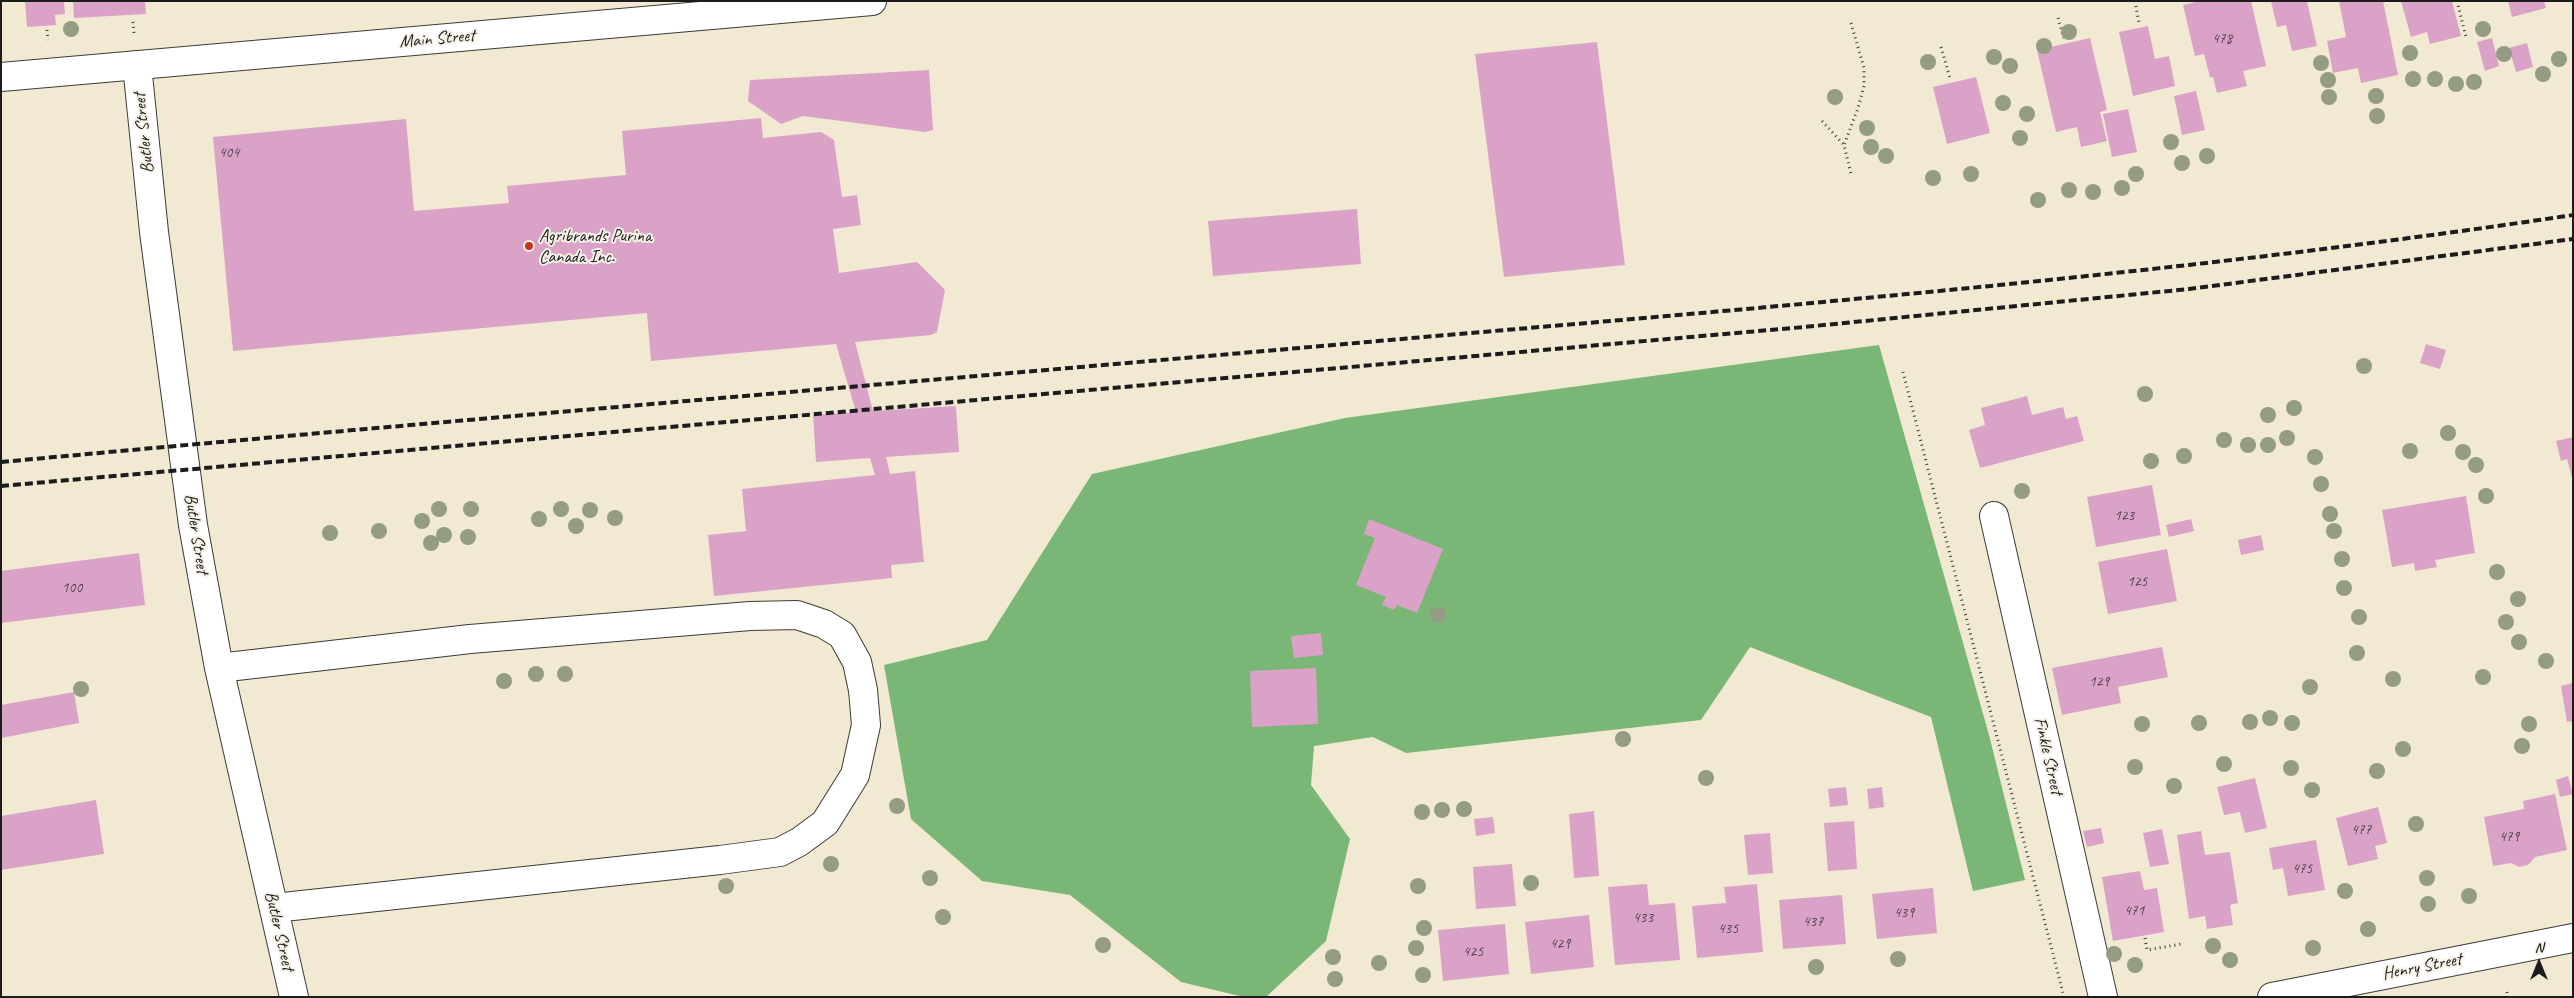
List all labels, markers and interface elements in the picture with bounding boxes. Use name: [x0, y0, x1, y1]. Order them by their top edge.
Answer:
street label: Main Street: [398, 25, 476, 53]
house number: 478: [2212, 30, 2232, 48]
street label: Butler Street: [129, 92, 159, 174]
house number: 404: [219, 144, 239, 162]
place label: Agribrands Purina Canada Inc.: [539, 225, 651, 268]
marker: Agribrands Purina Canada Inc.: [523, 240, 535, 252]
street label: Butler Street: [179, 492, 213, 576]
house number: 123: [2114, 507, 2134, 525]
house number: 125: [2127, 573, 2147, 591]
house number: 100: [62, 579, 82, 597]
house number: 129: [2089, 673, 2109, 691]
street label: Finkle Street: [2029, 715, 2067, 797]
house number: 477: [2351, 821, 2371, 839]
house number: 479: [2499, 828, 2519, 846]
house number: 475: [2292, 860, 2312, 878]
street label: Butler Street: [259, 889, 299, 973]
house number: 471: [2124, 902, 2144, 920]
house number: 439: [1894, 904, 1914, 922]
house number: 433: [1633, 909, 1653, 927]
house number: 437: [1803, 913, 1823, 931]
house number: 435: [1718, 920, 1738, 938]
house number: 429: [1550, 935, 1570, 953]
north arrow: [2514, 938, 2564, 988]
text: N: [2535, 939, 2543, 956]
house number: 425: [1463, 943, 1483, 961]
street label: Henry Street: [2381, 949, 2463, 985]

